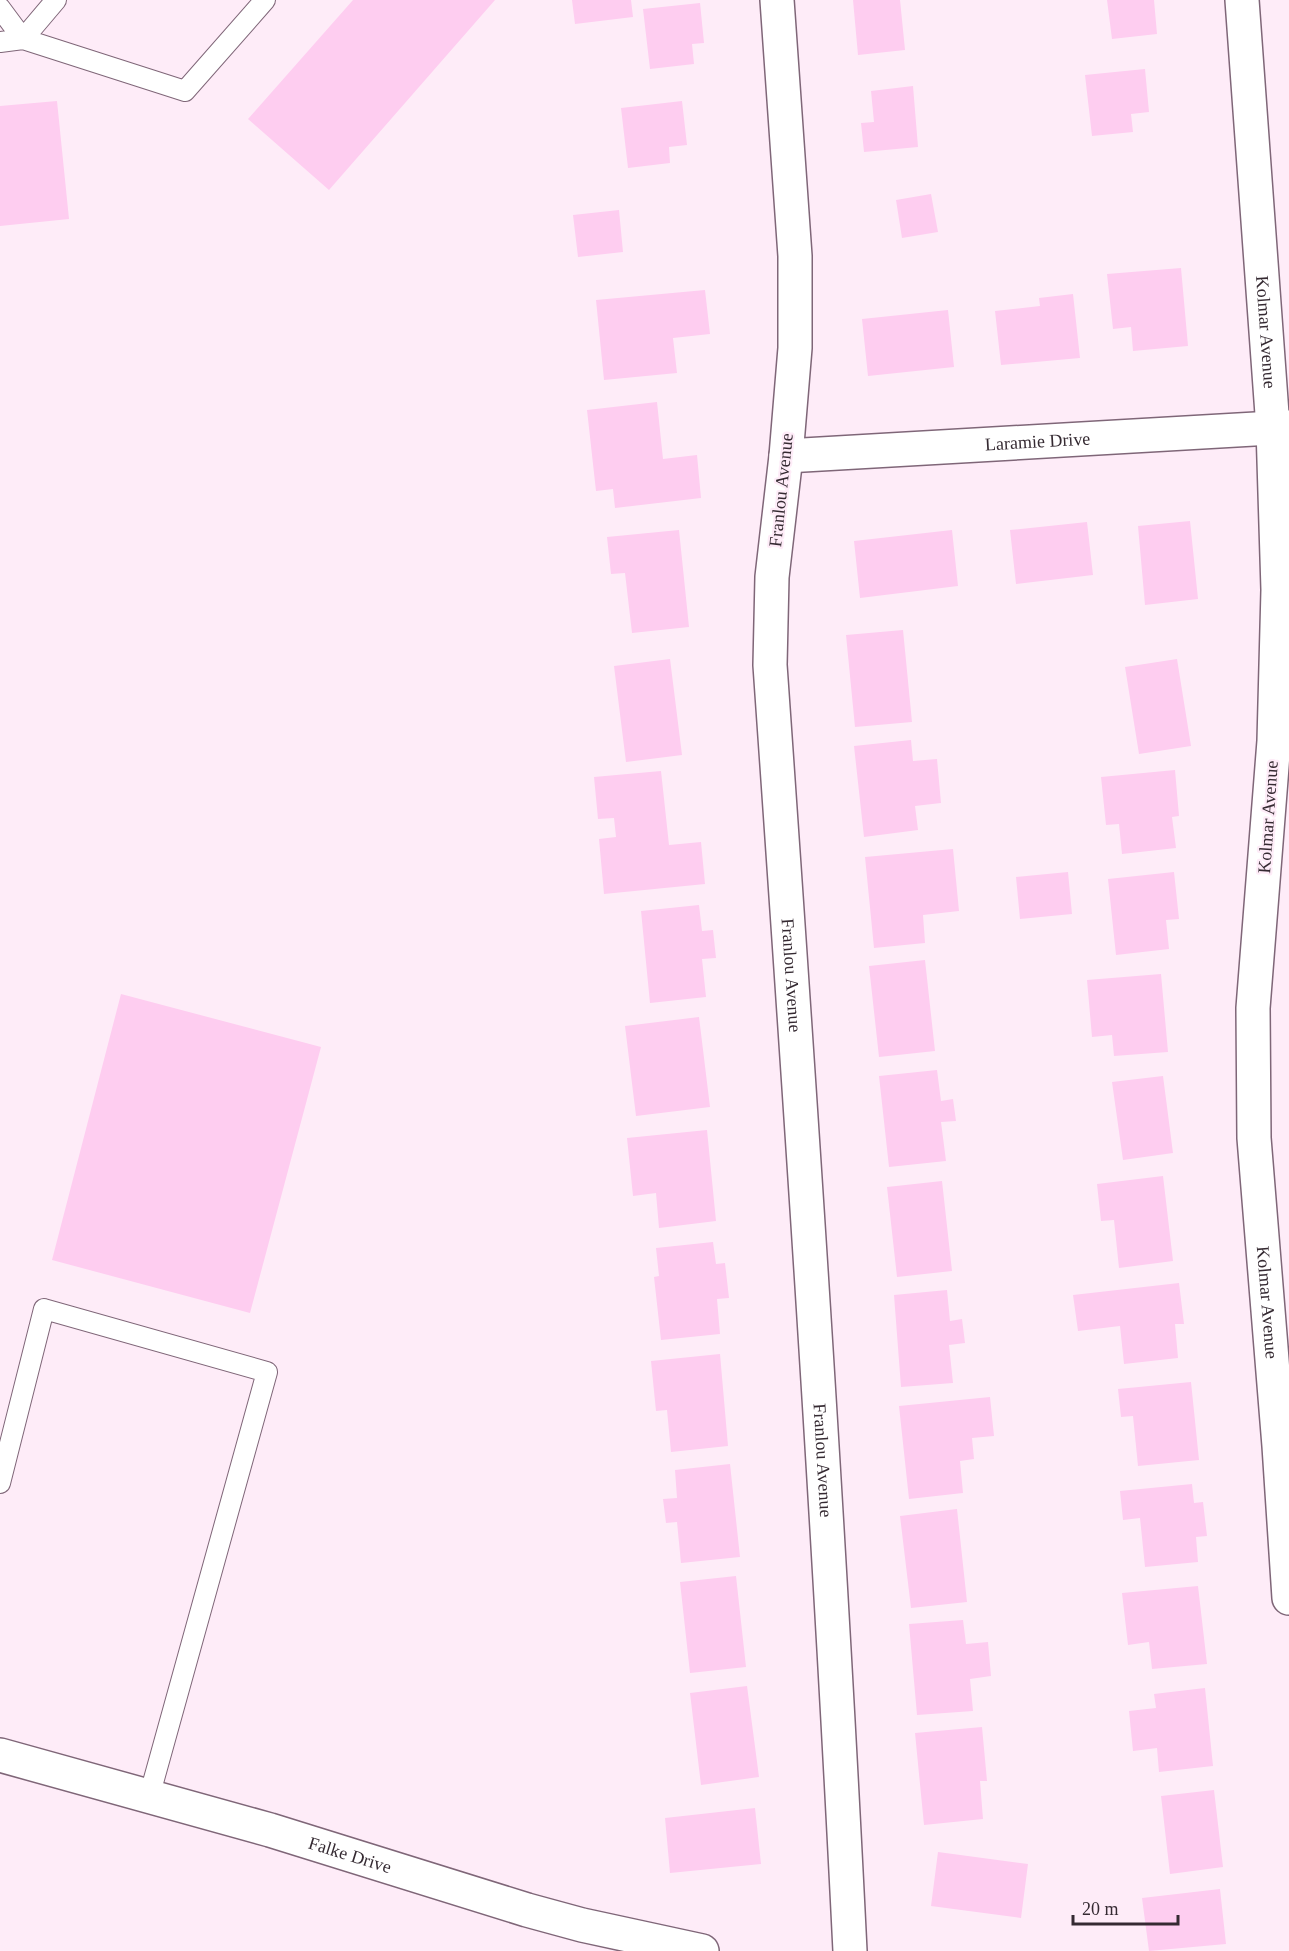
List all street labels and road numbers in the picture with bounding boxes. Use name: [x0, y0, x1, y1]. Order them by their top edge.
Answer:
street label: Kolmar Avenue: [1252, 275, 1280, 389]
street label: Laramie Drive: [984, 428, 1091, 455]
street label: Franlou Avenue: [765, 432, 797, 548]
street label: Kolmar Avenue: [1254, 760, 1282, 874]
street label: Franlou Avenue: [778, 918, 805, 1033]
street label: Kolmar Avenue: [1253, 1245, 1282, 1360]
street label: Franlou Avenue: [809, 1403, 836, 1518]
street label: Falke Drive: [306, 1833, 394, 1877]

